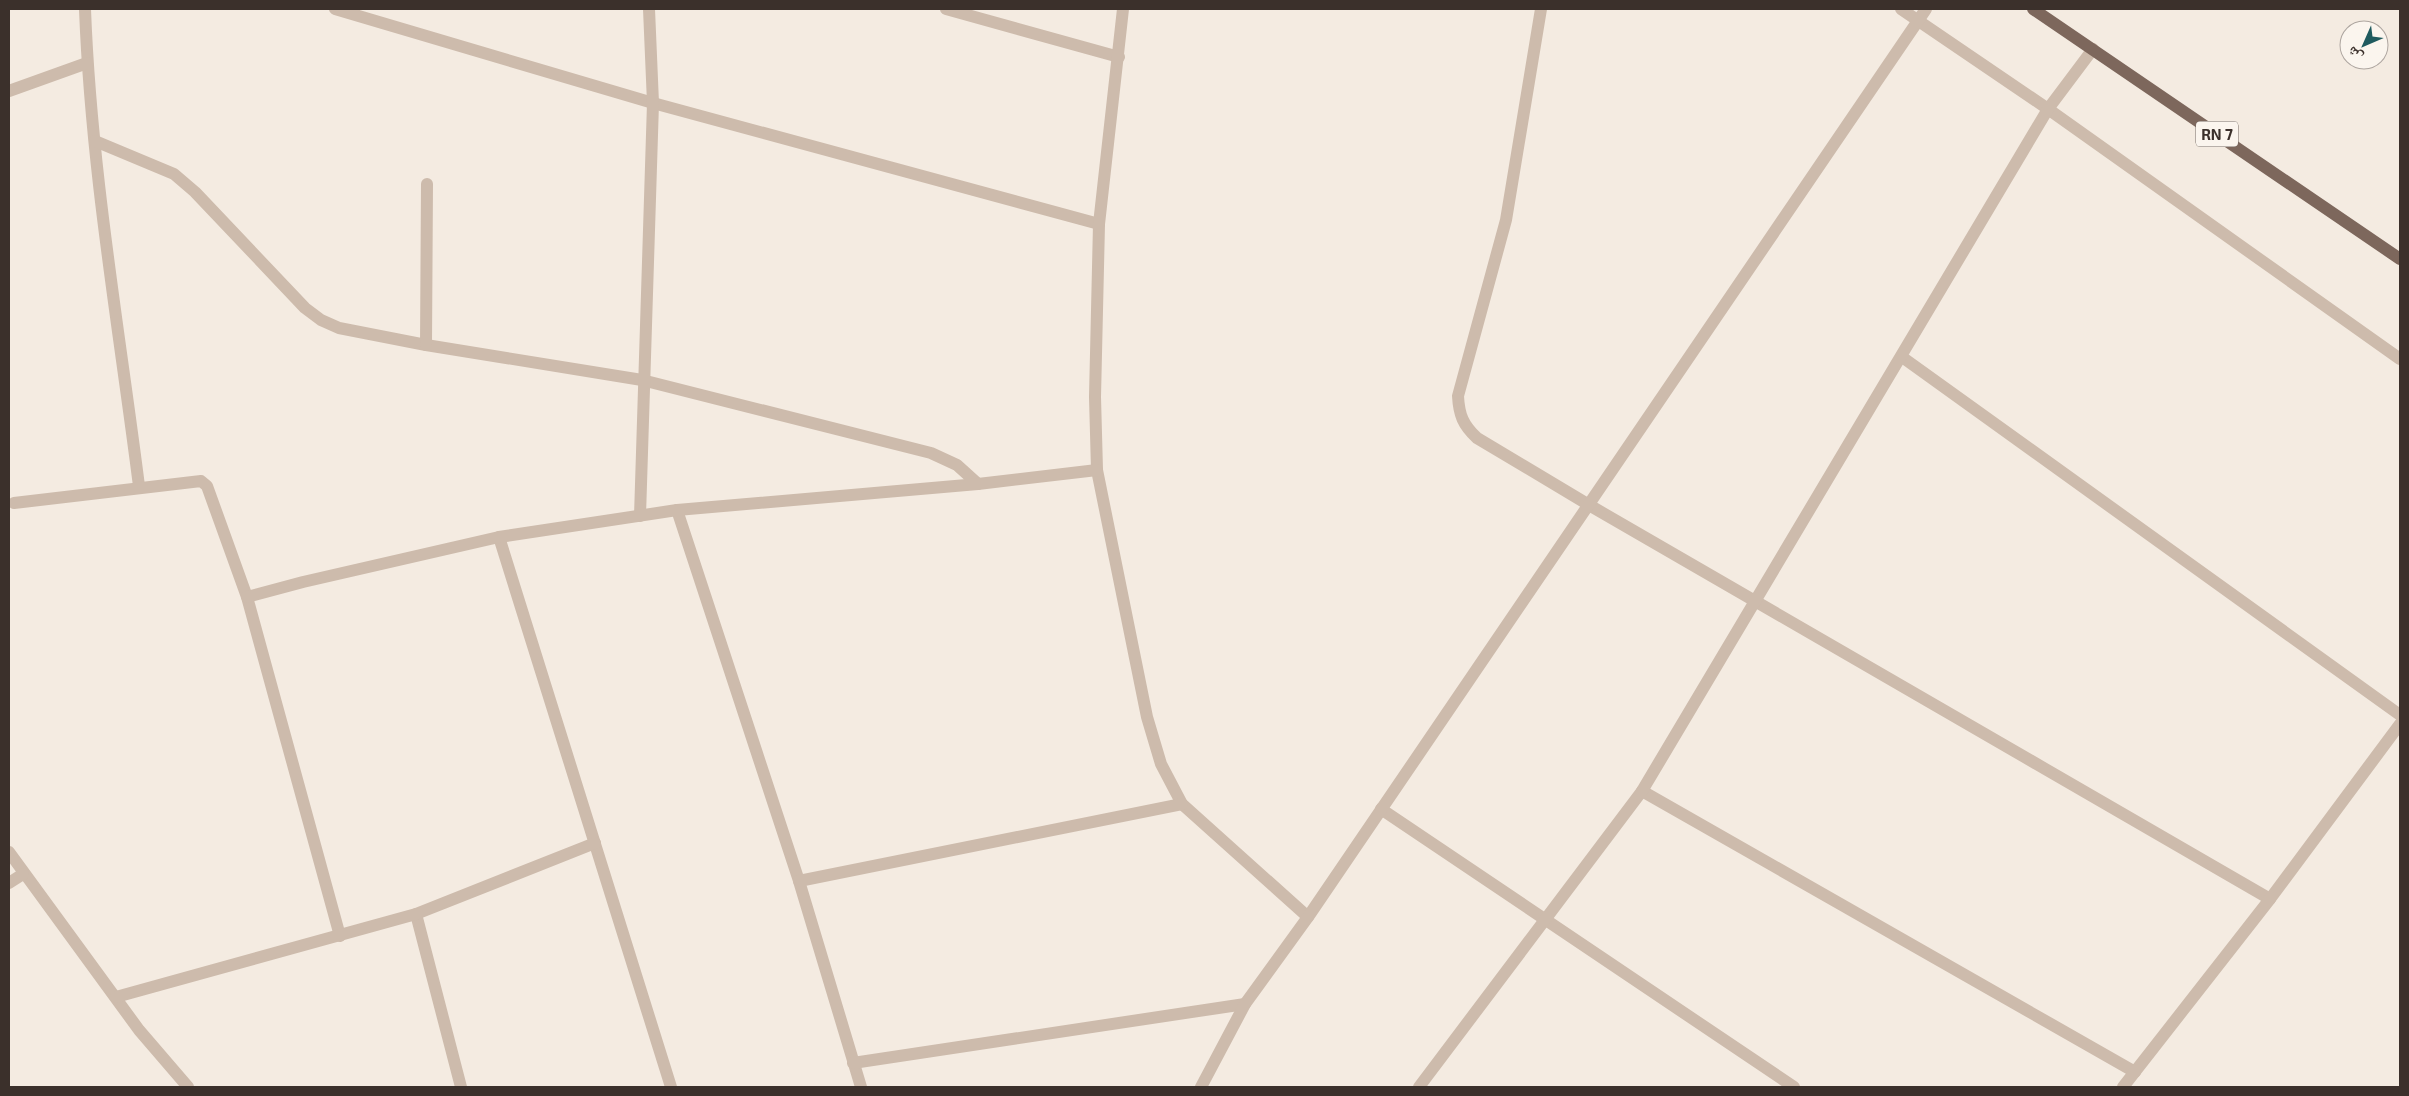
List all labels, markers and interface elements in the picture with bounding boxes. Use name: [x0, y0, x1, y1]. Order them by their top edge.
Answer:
north arrow: [2339, 20, 2389, 70]
text: ش: [2343, 42, 2366, 66]
road number: RN 7: [2196, 122, 2238, 146]

